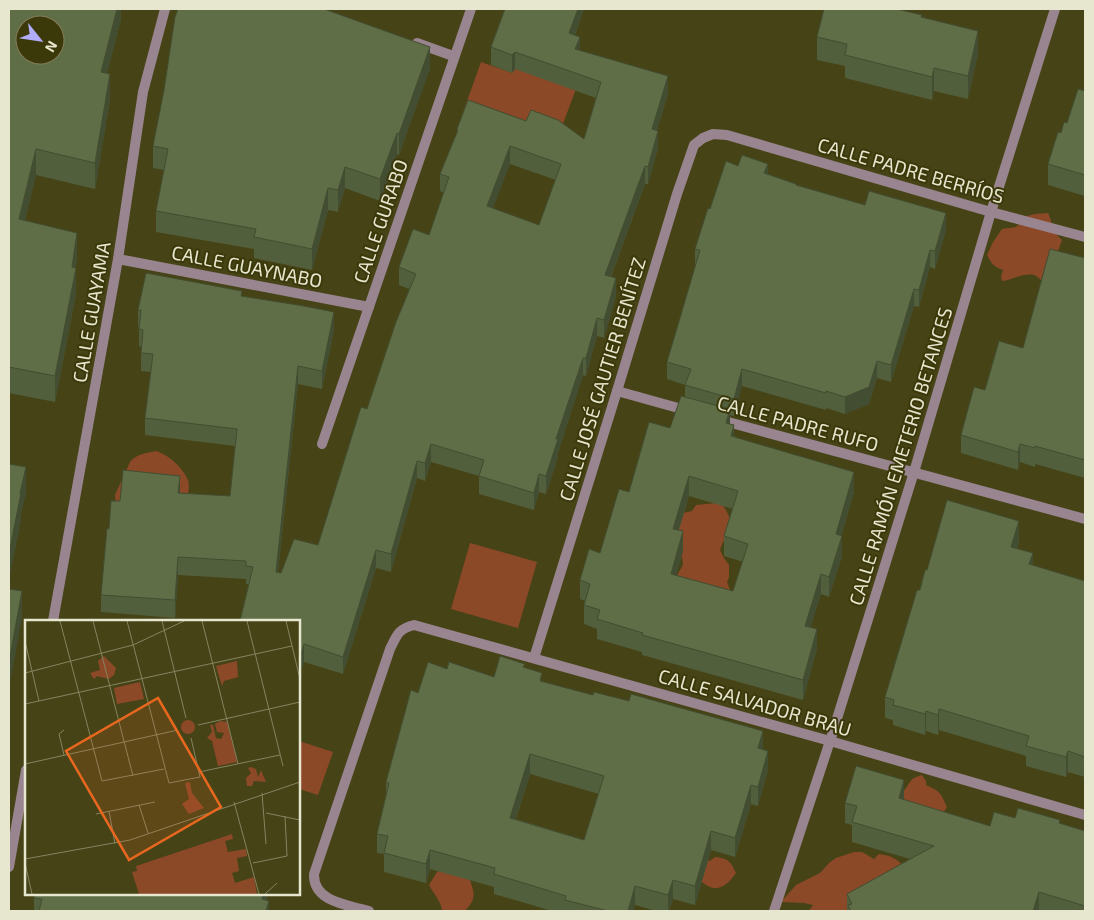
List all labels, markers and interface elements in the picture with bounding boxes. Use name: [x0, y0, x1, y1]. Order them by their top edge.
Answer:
north arrow: [15, 15, 65, 65]
text: N: [42, 38, 62, 55]
street label: CALLE PADRE BERRÍOS: [815, 132, 1007, 208]
street label: CALLE GURABO: [348, 156, 412, 286]
street label: CALLE GUAYAMA: [67, 240, 115, 384]
street label: CALLE GUAYNABO: [170, 240, 324, 292]
street label: CALLE JOSÉ GAUTIER BENÍTEZ: [554, 254, 650, 504]
street label: CALLE RAMÓN EMETERIO BETANCES: [844, 304, 956, 608]
street label: CALLE PADRE RUFO: [715, 390, 881, 456]
inset map: [25, 620, 300, 895]
street label: CALLE SALVADOR BRAU: [656, 663, 854, 741]

